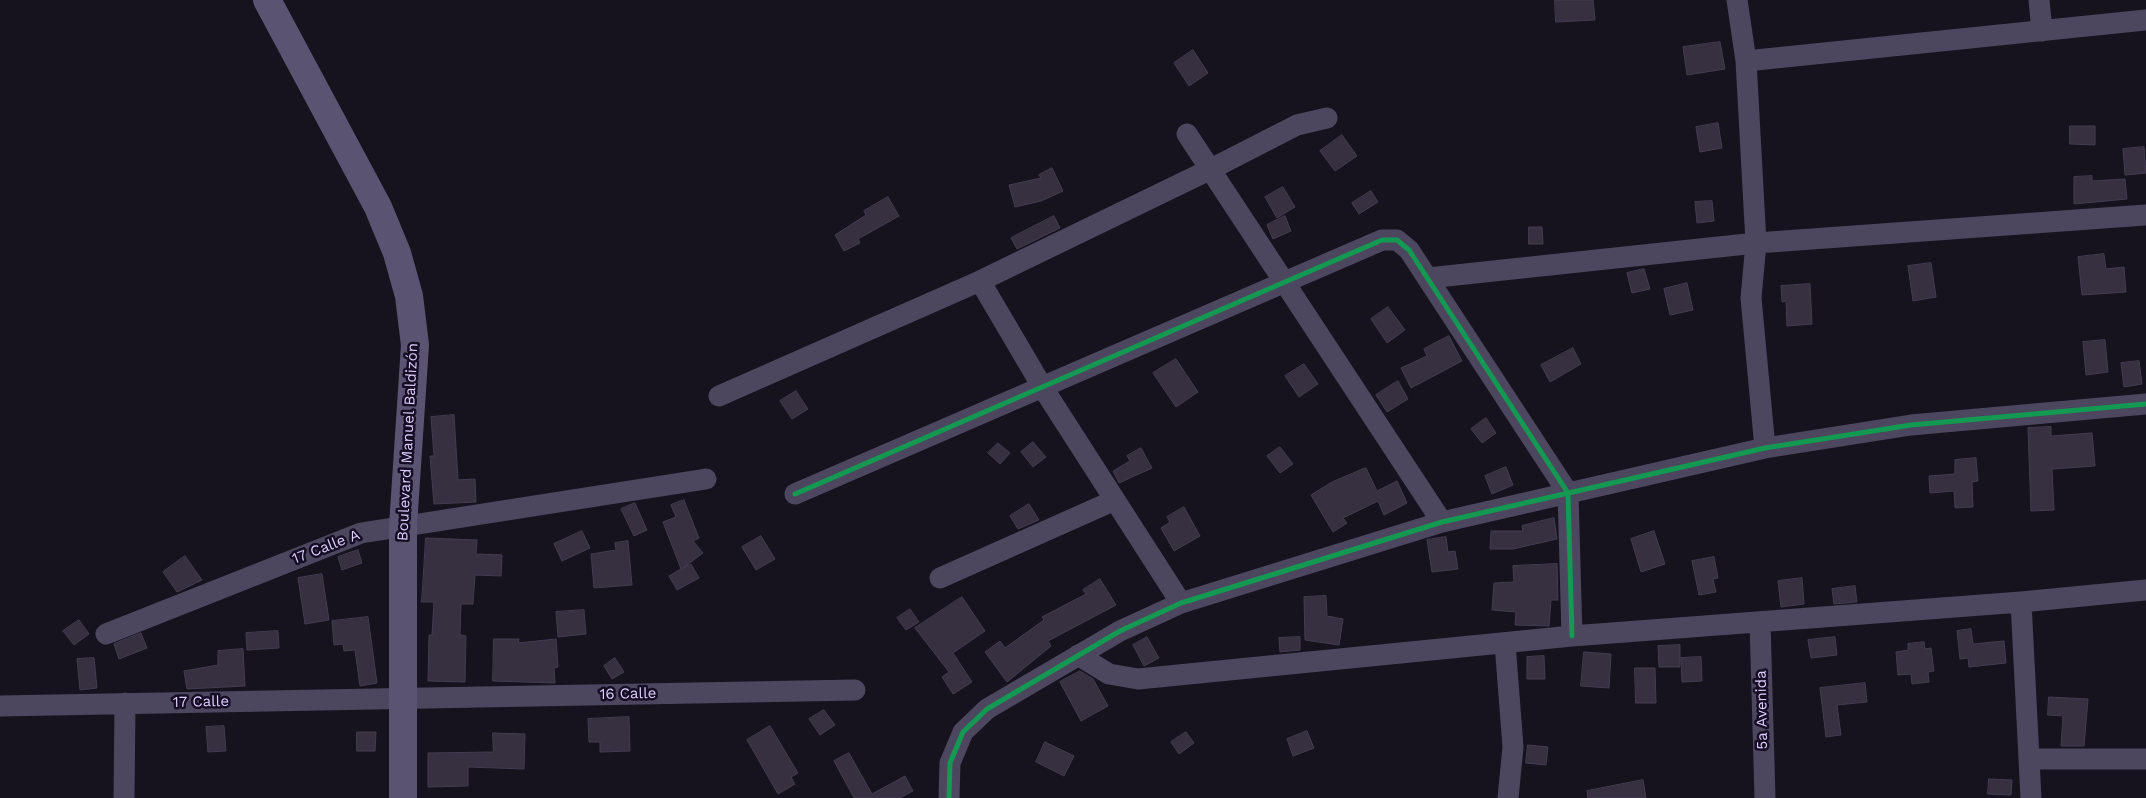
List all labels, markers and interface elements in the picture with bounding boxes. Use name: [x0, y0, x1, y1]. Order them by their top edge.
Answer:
street label: Boulevard Manuel Baldizón: [394, 343, 422, 541]
street label: 17 Calle A: [290, 526, 362, 568]
street label: 5a Avenida: [1752, 670, 1772, 750]
street label: 16 Calle: [599, 685, 657, 703]
street label: 17 Calle: [173, 693, 229, 711]

